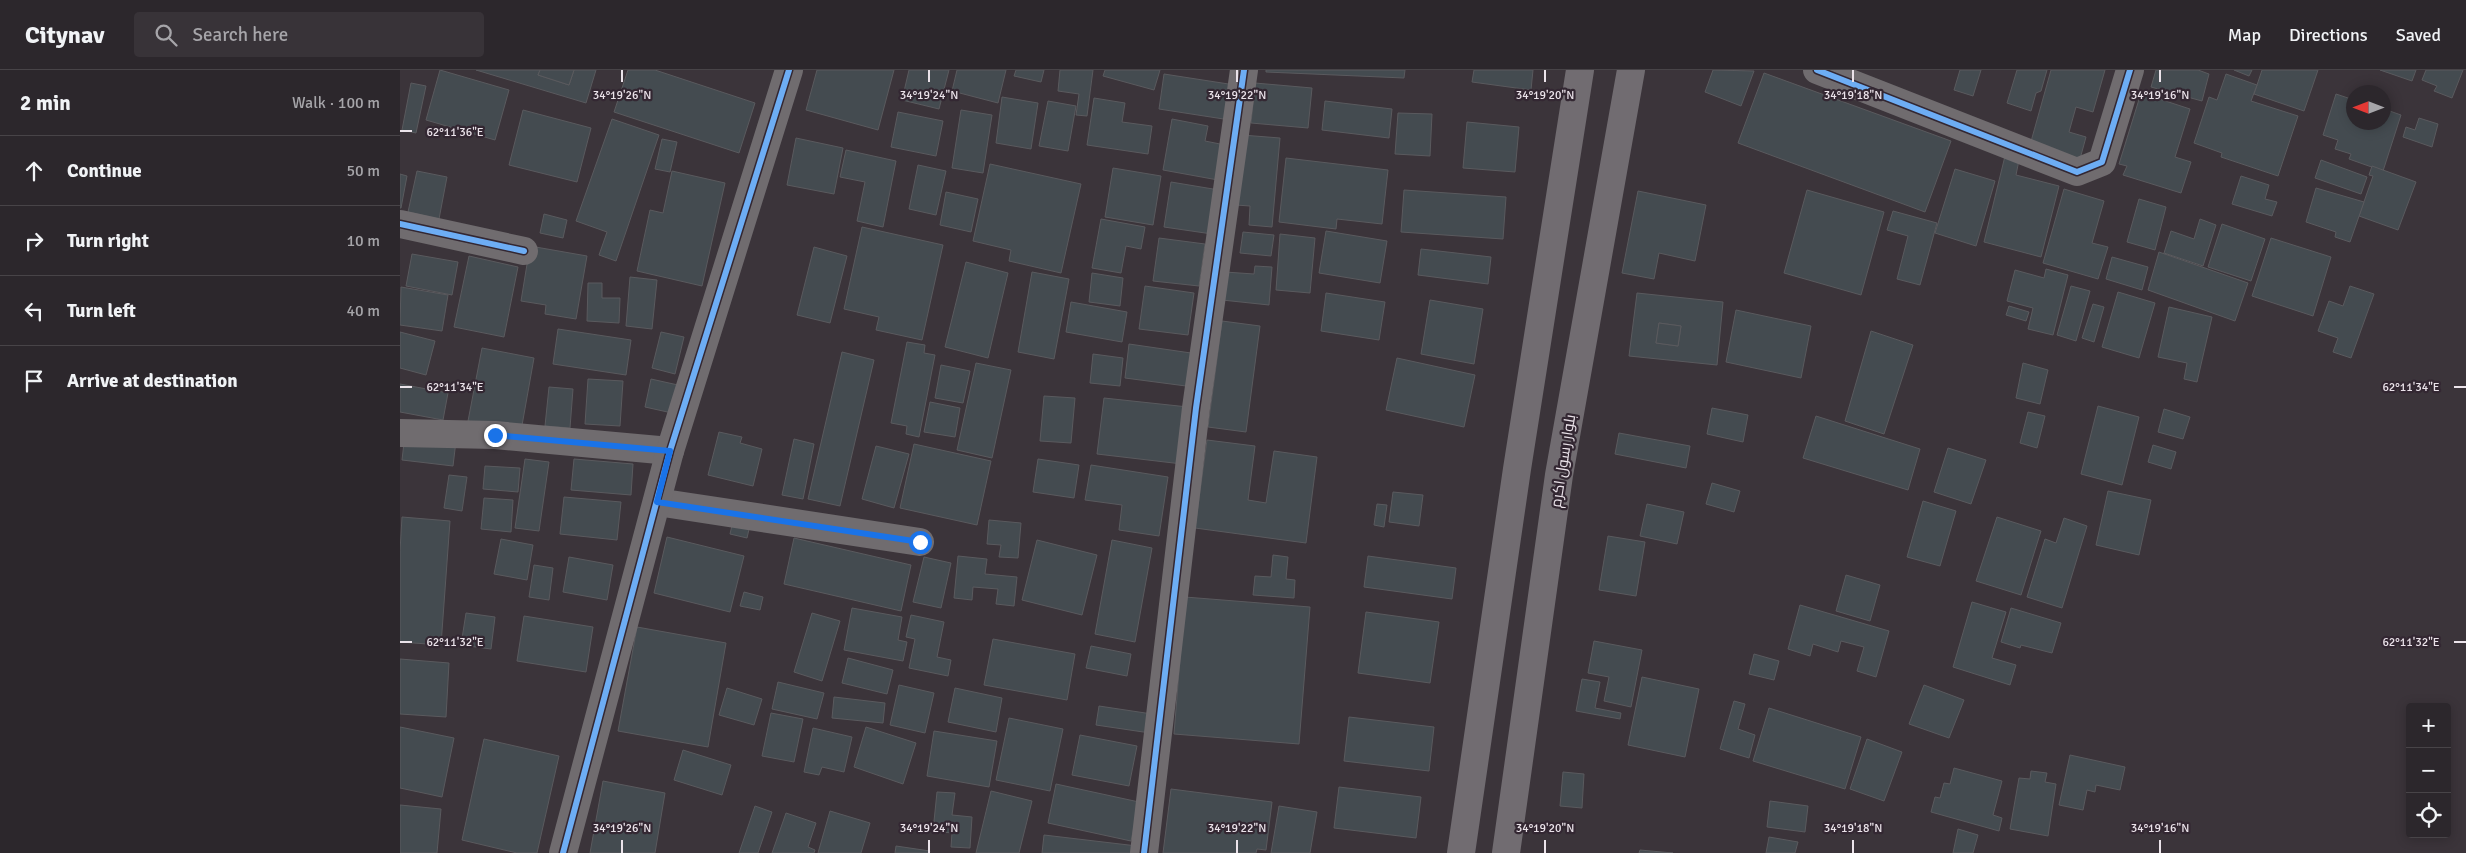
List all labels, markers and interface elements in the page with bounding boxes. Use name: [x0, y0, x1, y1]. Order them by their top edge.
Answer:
search box: [134, 12, 484, 57]
text: Citynav: [25, 20, 104, 50]
icon: search: [152, 21, 180, 49]
text: Search here: [192, 23, 288, 47]
text: Map: [2228, 24, 2261, 46]
text: Directions: [2289, 24, 2368, 46]
text: Saved: [2396, 24, 2441, 46]
north arrow: [2346, 85, 2391, 130]
text: 34°19'26"N: [593, 88, 651, 103]
text: 34°19'24"N: [900, 88, 958, 103]
text: 34°19'22"N: [1208, 88, 1266, 103]
text: 34°19'20"N: [1516, 88, 1574, 103]
text: 34°19'18"N: [1824, 88, 1882, 103]
text: 34°19'16"N: [2131, 88, 2189, 103]
text: 2 min: [20, 90, 71, 116]
text: Walk · 100 m: [292, 93, 380, 113]
text: 62°11'36"E: [426, 125, 484, 140]
icon: ahead: [20, 157, 48, 185]
text: Continue: [67, 159, 142, 183]
text: 50 m: [346, 161, 380, 181]
icon: right: [20, 227, 48, 255]
text: Turn right: [67, 229, 149, 253]
text: 10 m: [346, 231, 380, 251]
icon: left: [20, 297, 48, 325]
text: Turn left: [67, 299, 136, 323]
text: 40 m: [346, 301, 380, 321]
icon: arrive: [20, 367, 48, 395]
text: Arrive at destination: [67, 369, 238, 393]
text: 62°11'34"E: [426, 380, 484, 395]
text: 62°11'34"E: [2382, 380, 2440, 395]
street label: بلوار رسول اکرم: [1547, 413, 1580, 509]
route end: [484, 424, 507, 447]
route start: [909, 531, 932, 554]
text: 62°11'32"E: [426, 635, 484, 650]
text: 62°11'32"E: [2382, 635, 2440, 650]
map controls: [2406, 703, 2451, 838]
button: +: [2406, 703, 2451, 748]
button: −: [2406, 748, 2451, 793]
button: locate: [2406, 793, 2451, 838]
text: 34°19'26"N: [593, 821, 651, 836]
text: 34°19'24"N: [900, 821, 958, 836]
text: 34°19'22"N: [1208, 821, 1266, 836]
text: 34°19'20"N: [1516, 821, 1574, 836]
text: 34°19'18"N: [1824, 821, 1882, 836]
text: 34°19'16"N: [2131, 821, 2189, 836]

